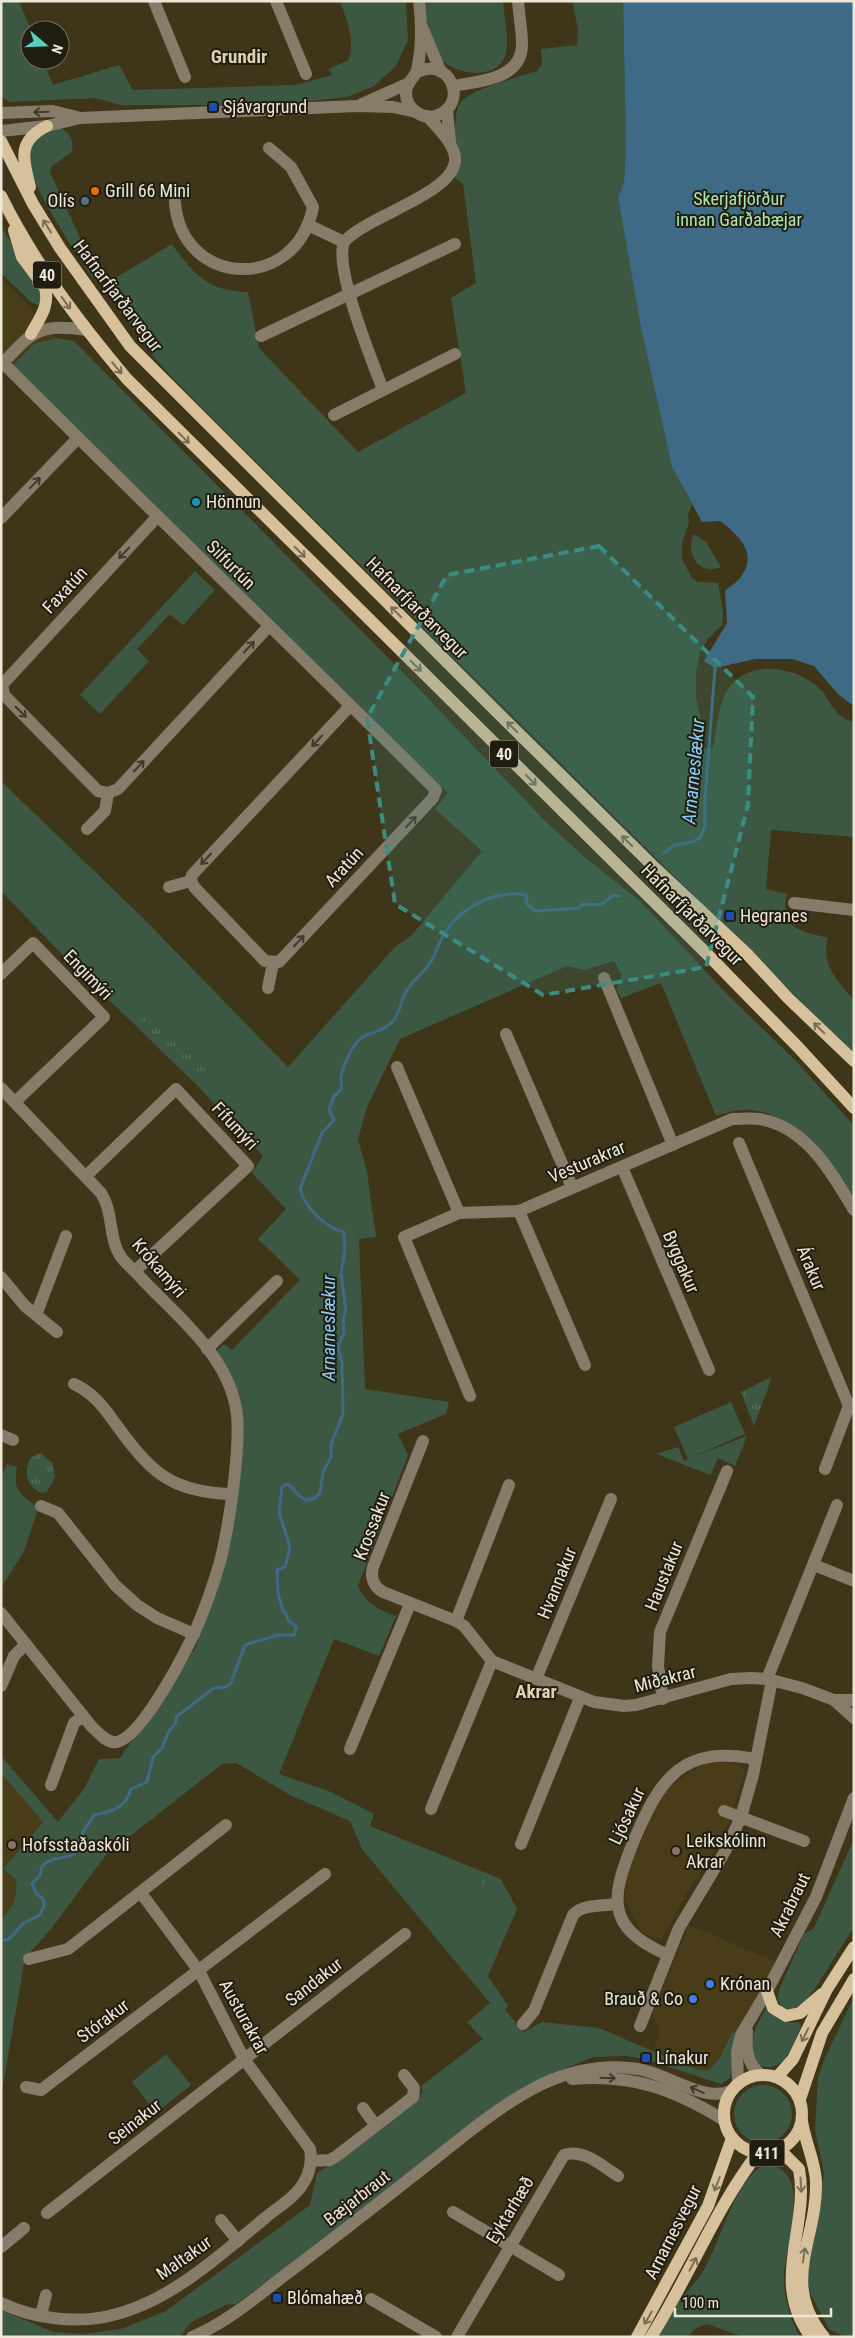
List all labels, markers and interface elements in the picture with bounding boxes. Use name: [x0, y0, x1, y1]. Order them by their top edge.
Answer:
north arrow: [20, 20, 70, 70]
text: N: [48, 43, 66, 56]
district label: Grundir: [211, 45, 267, 68]
place label: Sjávargrund: [223, 96, 307, 117]
marker: Sjávargrund: [207, 101, 219, 113]
one-way arrow: [33, 107, 49, 116]
place label: Grill 66 Mini: [105, 180, 190, 201]
marker: Grill 66 Mini: [89, 185, 101, 197]
park label: Skerjafjörður innan Garðabæjar: [676, 188, 802, 230]
place label: Olís: [48, 190, 75, 211]
marker: Olís: [79, 195, 91, 207]
one-way arrow: [42, 219, 52, 233]
street label: Hafnarfjarðarvegur: [69, 236, 168, 356]
road number: 40: [33, 262, 61, 288]
one-way arrow: [61, 296, 71, 310]
one-way arrow: [111, 361, 123, 374]
one-way arrow: [178, 432, 190, 444]
one-way arrow: [29, 476, 41, 489]
place label: Hönnun: [206, 491, 261, 512]
marker: Hönnun: [190, 496, 202, 508]
street label: Silfurtún: [202, 536, 260, 594]
one-way arrow: [294, 545, 306, 558]
one-way arrow: [118, 546, 130, 559]
street label: Hafnarfjarðarvegur: [362, 553, 473, 663]
street label: Faxatún: [38, 562, 91, 617]
one-way arrow: [390, 606, 403, 618]
one-way arrow: [243, 641, 255, 654]
one-way arrow: [409, 660, 422, 672]
one-way arrow: [14, 706, 27, 718]
water label: Arnarneslækur: [677, 717, 710, 826]
one-way arrow: [506, 720, 518, 733]
one-way arrow: [311, 735, 323, 747]
road number: 40: [490, 741, 518, 768]
one-way arrow: [133, 760, 145, 773]
one-way arrow: [525, 774, 537, 786]
one-way arrow: [405, 816, 416, 829]
one-way arrow: [621, 835, 634, 847]
street label: Aratún: [320, 842, 367, 891]
one-way arrow: [200, 853, 212, 866]
street label: Hafnarfjarðarvegur: [637, 860, 748, 970]
place label: Hegranes: [740, 905, 808, 926]
marker: Hegranes: [724, 910, 736, 922]
one-way arrow: [293, 934, 305, 947]
street label: Engimýri: [60, 945, 117, 1004]
one-way arrow: [812, 1022, 825, 1034]
street label: Fífumýri: [208, 1097, 263, 1154]
street label: Vesturakrar: [545, 1136, 629, 1187]
street label: Byggakur: [659, 1227, 704, 1297]
street label: Krókamýri: [128, 1234, 191, 1302]
street label: Árakur: [793, 1242, 830, 1294]
water label: Arnarneslækur: [317, 1275, 340, 1382]
street label: Krossakur: [349, 1488, 394, 1563]
street label: Haustakur: [640, 1538, 687, 1614]
street label: Hvannakur: [533, 1543, 581, 1622]
street label: Miðakrar: [632, 1661, 698, 1696]
district label: Akrar: [515, 1680, 557, 1703]
street label: Ljósakur: [604, 1783, 649, 1848]
place label: Leikskólinn Akrar: [686, 1830, 766, 1872]
place label: Hofsstaðaskóli: [22, 1834, 130, 1855]
marker: Hofsstaðaskóli: [6, 1839, 18, 1851]
marker: Leikskólinn Akrar: [670, 1845, 682, 1857]
street label: Akrabraut: [765, 1869, 814, 1940]
street label: Sandakur: [281, 1953, 347, 2010]
place label: Krónan: [720, 1973, 770, 1994]
street label: Austurakrar: [215, 1976, 274, 2058]
marker: Krónan: [704, 1978, 716, 1990]
place label: Brauð & Co: [604, 1988, 683, 2009]
marker: Brauð & Co: [687, 1993, 699, 2005]
street label: Stórakur: [73, 1994, 133, 2047]
one-way arrow: [800, 2027, 809, 2042]
place label: Línakur: [656, 2047, 709, 2068]
marker: Línakur: [640, 2052, 652, 2064]
one-way arrow: [600, 2074, 616, 2083]
one-way arrow: [690, 2085, 705, 2095]
street label: Seinakur: [104, 2094, 166, 2149]
road number: 411: [750, 2140, 784, 2166]
street label: Bæjarbraut: [320, 2165, 394, 2230]
street label: Eyktarhæð: [481, 2172, 538, 2247]
one-way arrow: [711, 2177, 720, 2192]
one-way arrow: [796, 2177, 805, 2193]
street label: Arnarnesvegur: [640, 2181, 706, 2282]
street label: Maltakur: [152, 2231, 216, 2284]
one-way arrow: [799, 2247, 809, 2263]
one-way arrow: [688, 2257, 698, 2272]
scale bar: [675, 2286, 831, 2318]
place label: Blómahæð: [287, 2287, 363, 2308]
marker: Blómahæð: [271, 2292, 283, 2304]
text: 100 m: [682, 2294, 719, 2312]
one-way arrow: [643, 2310, 653, 2325]

